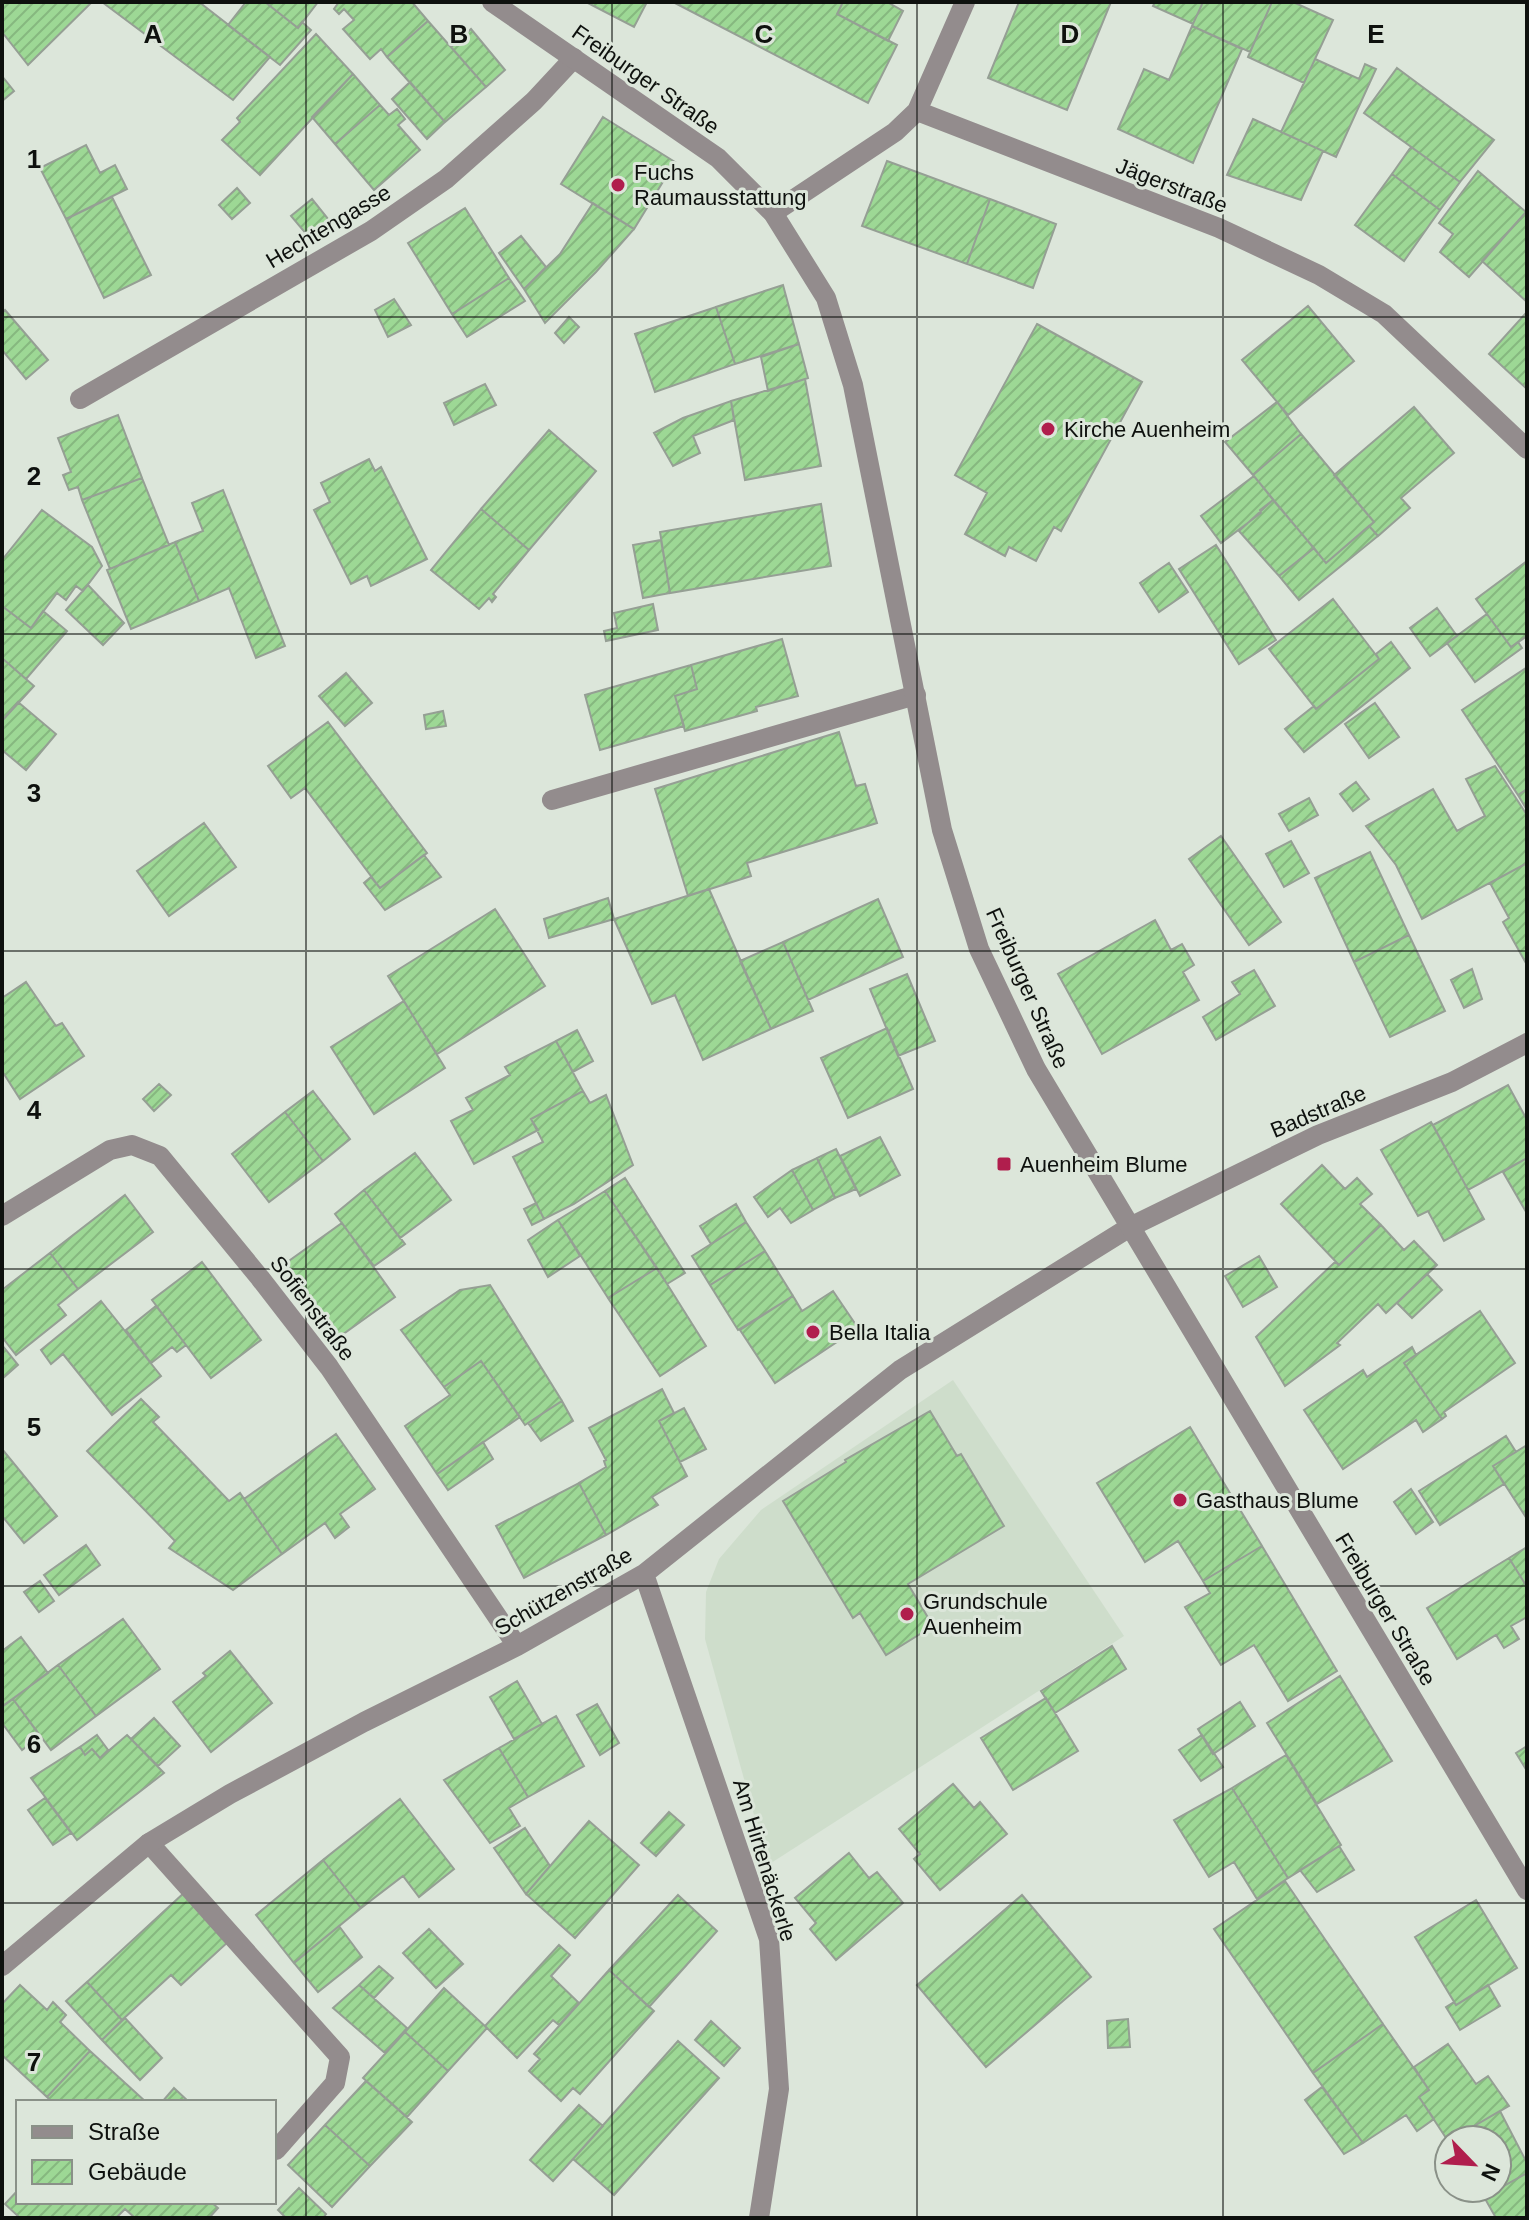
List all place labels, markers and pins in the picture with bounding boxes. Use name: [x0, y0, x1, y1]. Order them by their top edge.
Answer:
place label: Fuchs Raumausstattung: [634, 160, 806, 210]
marker: Fuchs Raumausstattung: [609, 176, 627, 194]
place label: Kirche Auenheim: [1064, 417, 1230, 442]
marker: Kirche Auenheim: [1039, 420, 1057, 438]
place label: Auenheim Blume: [1020, 1152, 1188, 1177]
marker: Auenheim Blume: [995, 1155, 1013, 1173]
place label: Bella Italia: [829, 1320, 931, 1345]
marker: Bella Italia: [804, 1323, 822, 1341]
place label: Gasthaus Blume: [1196, 1488, 1359, 1513]
marker: Gasthaus Blume: [1171, 1491, 1189, 1509]
place label: Grundschule Auenheim: [923, 1589, 1048, 1639]
marker: Grundschule Auenheim: [898, 1605, 916, 1623]

